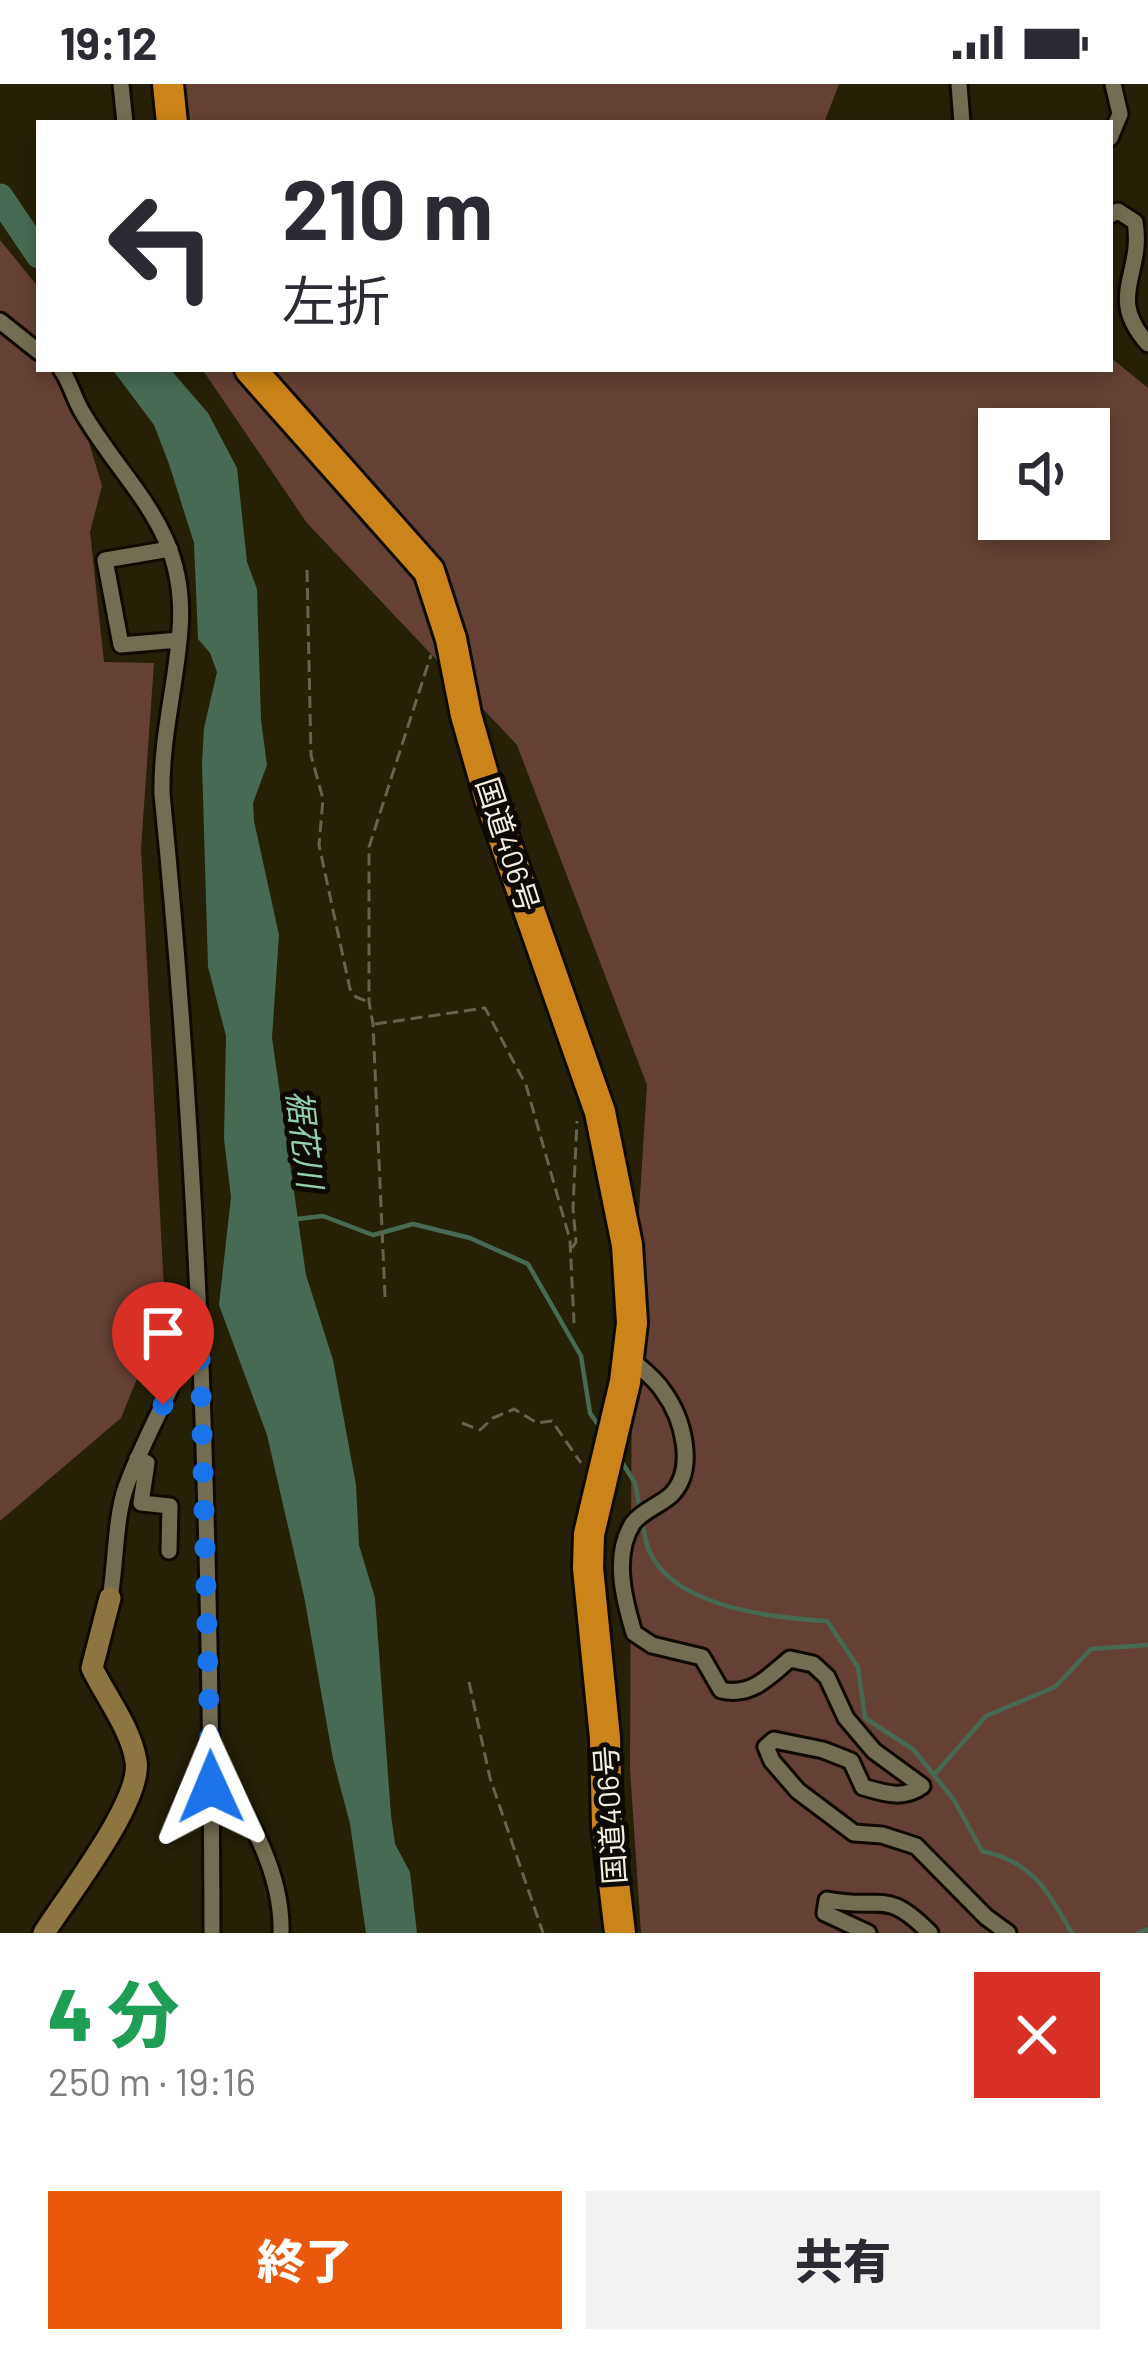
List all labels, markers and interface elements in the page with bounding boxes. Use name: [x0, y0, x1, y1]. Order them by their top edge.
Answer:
text: 19:12: [60, 15, 157, 69]
text: 210 m: [282, 156, 493, 257]
icon: left: [84, 168, 240, 324]
text: 左折: [282, 267, 390, 332]
map controls: [978, 408, 1110, 540]
button: sound: [978, 408, 1110, 540]
street label: 国道406号: [470, 773, 547, 916]
water label: 裾花川: [280, 1087, 332, 1193]
pin: [112, 1282, 214, 1405]
icon: arrive: [130, 1300, 196, 1366]
position arrow: [148, 1724, 274, 1850]
street label: 国道406号: [586, 1745, 632, 1886]
text: 4 分: [48, 1969, 179, 2055]
button: close: [974, 1972, 1100, 2098]
text: 250 m · 19:16: [48, 2057, 256, 2104]
button: 終了: [48, 2191, 562, 2329]
button: 共有: [586, 2191, 1100, 2329]

